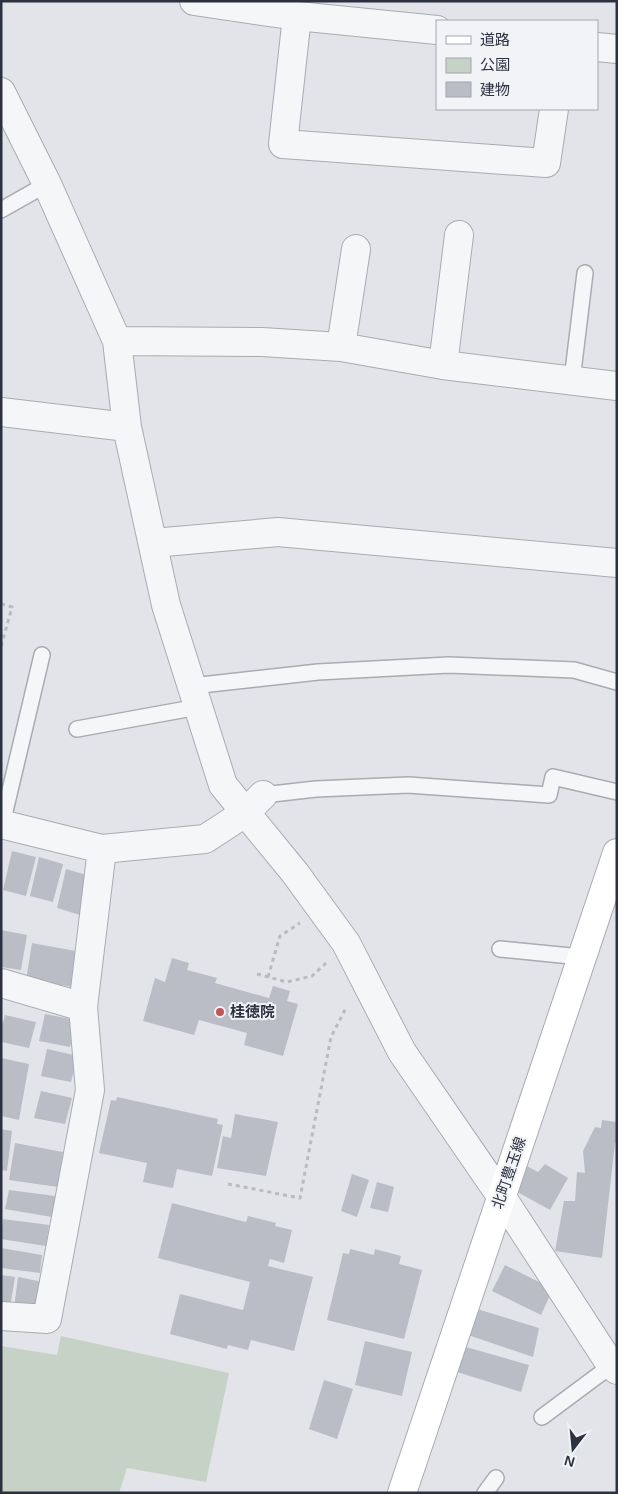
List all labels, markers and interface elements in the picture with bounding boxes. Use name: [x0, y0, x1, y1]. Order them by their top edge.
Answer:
legend: [436, 20, 598, 110]
text: 道路: [480, 31, 510, 48]
text: 公園: [480, 56, 510, 73]
text: 建物: [480, 81, 510, 98]
place label: 桂徳院: [230, 1003, 275, 1020]
marker: 桂徳院: [214, 1006, 226, 1018]
street label: 北町豊玉線: [488, 1135, 529, 1211]
north arrow: [548, 1424, 598, 1474]
text: N: [562, 1452, 576, 1471]

